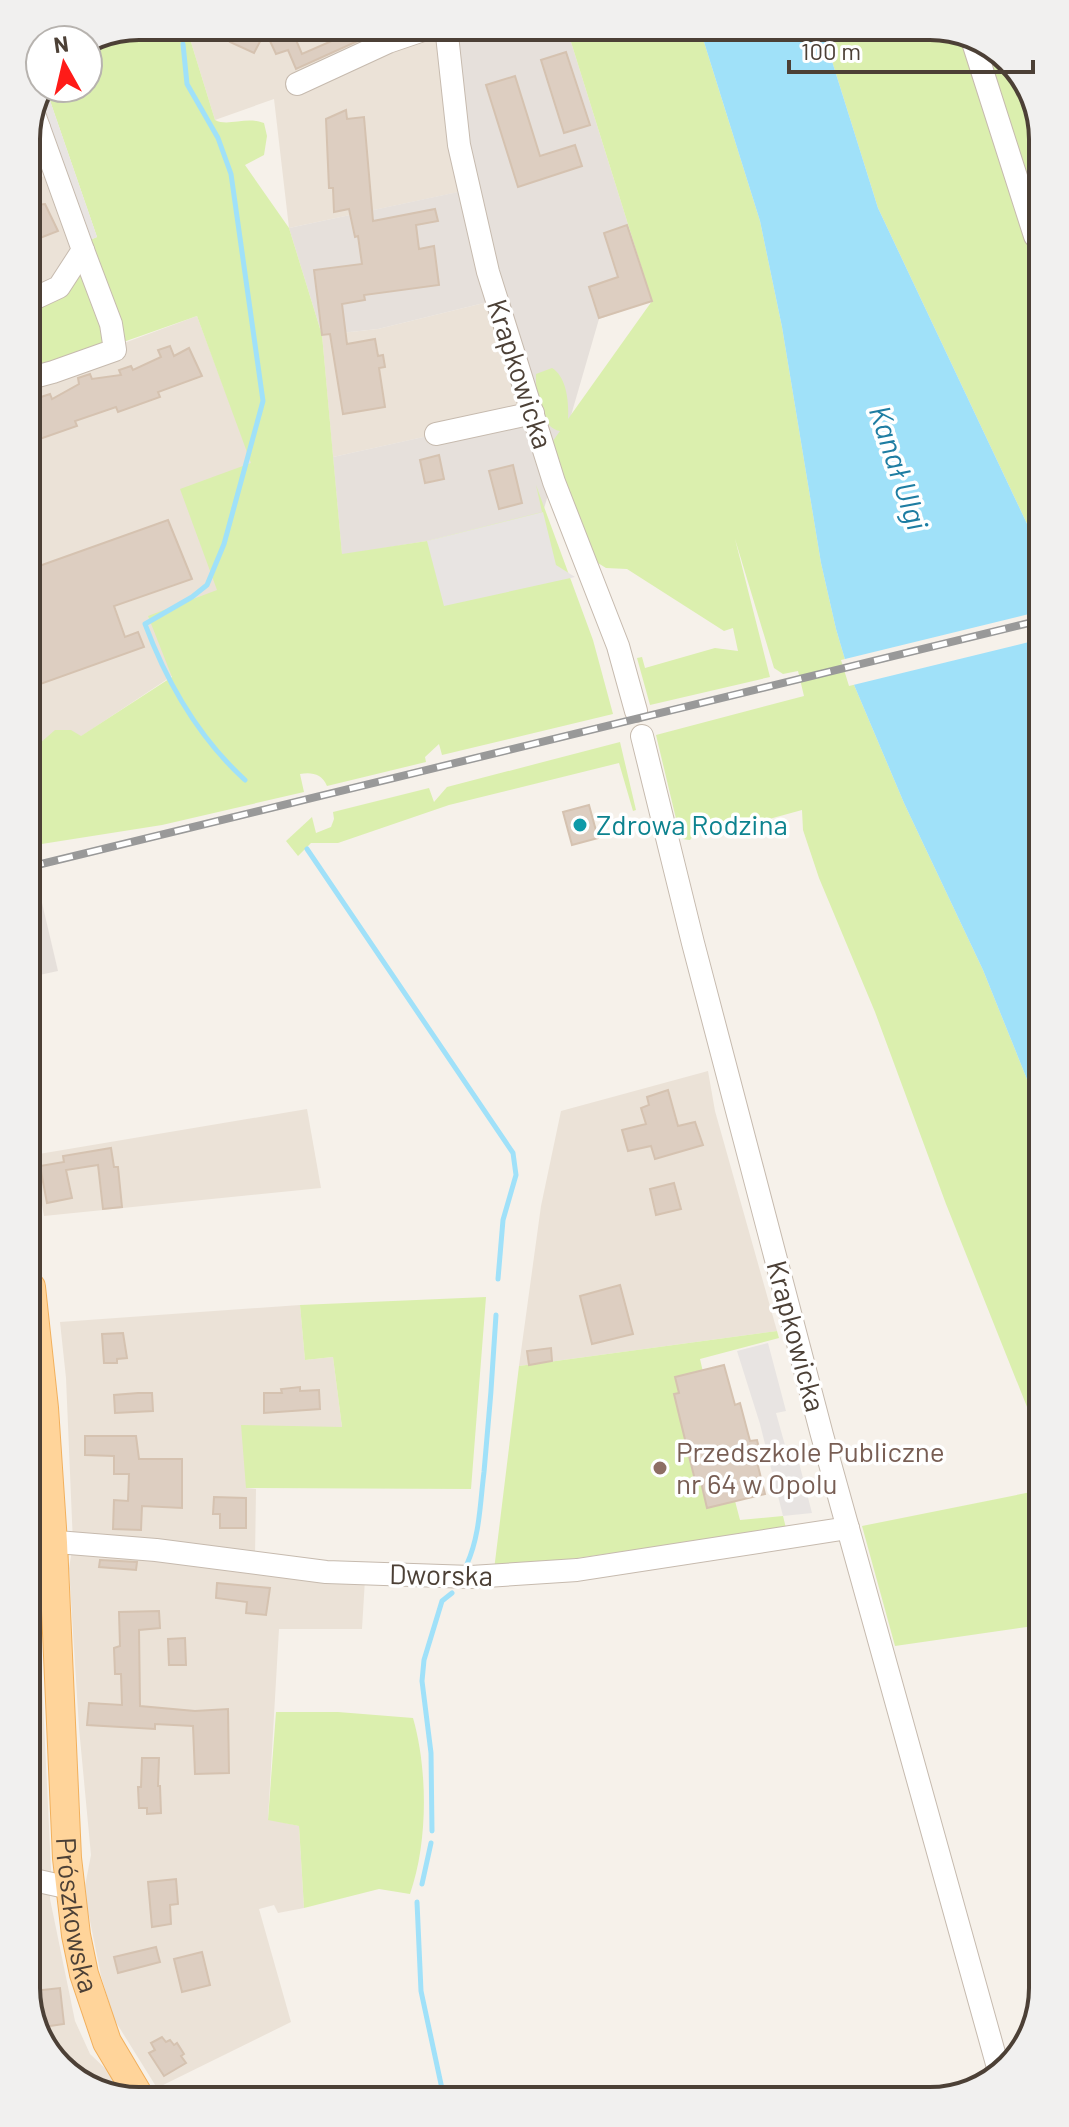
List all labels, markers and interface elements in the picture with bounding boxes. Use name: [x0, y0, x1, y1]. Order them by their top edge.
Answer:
north arrow: [24, 24, 104, 104]
scale bar: [789, 24, 1033, 74]
text: N: [52, 29, 70, 57]
text: 100 m: [801, 36, 861, 65]
street label: Krapkowicka: [481, 295, 561, 453]
water label: Kanał Ulgi: [863, 400, 937, 535]
place label: Zdrowa Rodzina: [596, 807, 788, 841]
marker: Zdrowa Rodzina: [571, 816, 589, 834]
street label: Krapkowicka: [760, 1256, 833, 1415]
place label: Przedszkole Publiczne nr 64 w Opolu: [676, 1434, 945, 1500]
marker: Przedszkole Publiczne nr 64 w Opolu: [651, 1459, 669, 1477]
street label: Dworska: [389, 1556, 493, 1592]
street label: Prószkowska: [50, 1837, 107, 1997]

